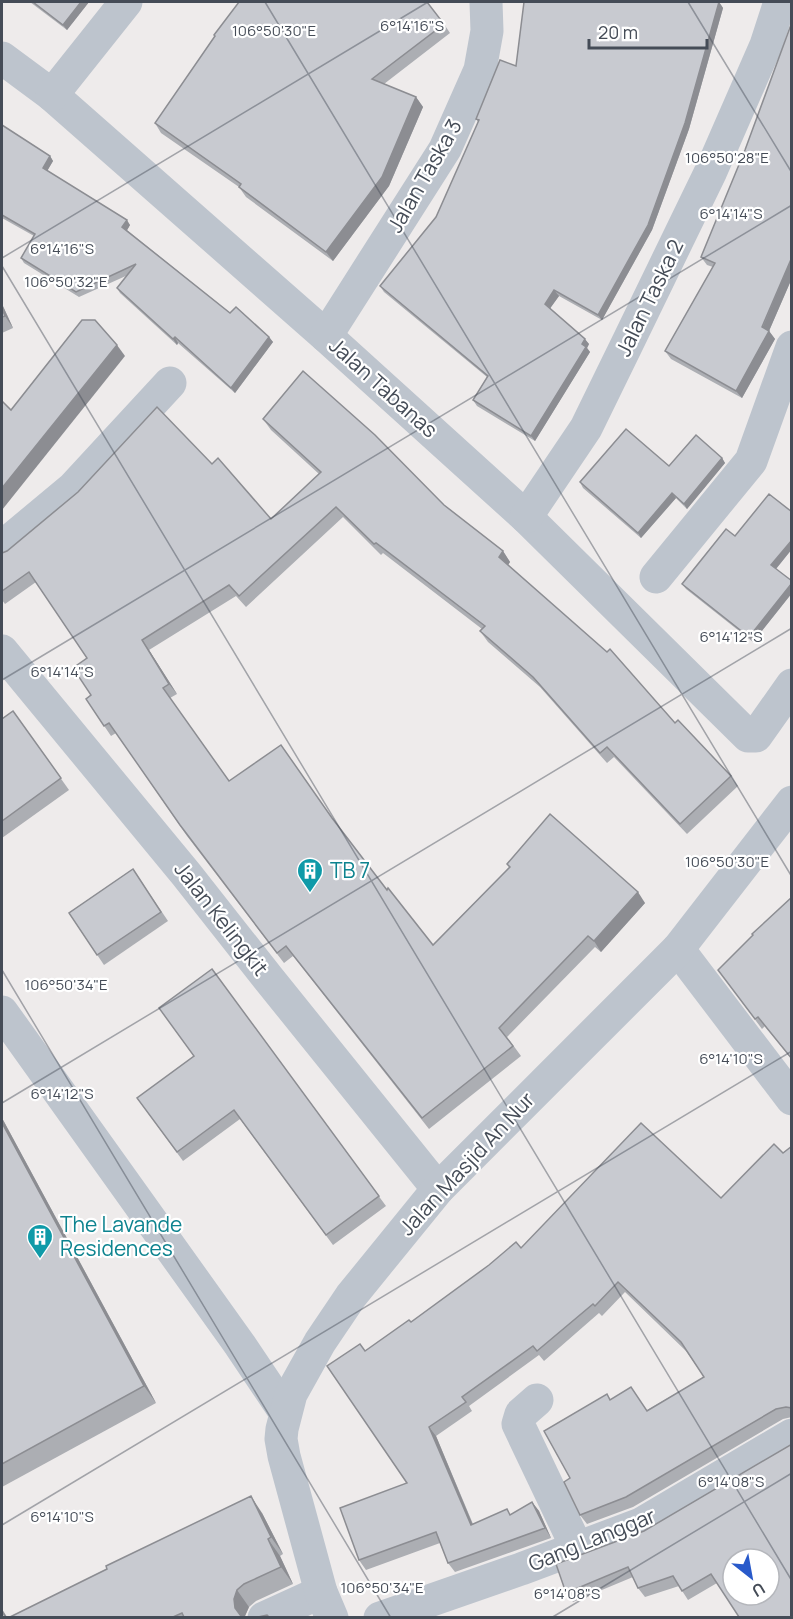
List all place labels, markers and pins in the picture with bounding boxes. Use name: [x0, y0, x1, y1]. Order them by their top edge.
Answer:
building icon: TB 7: [295, 856, 325, 894]
place label: TB 7: [330, 856, 370, 884]
place label: The Lavande Residences: [60, 1210, 182, 1262]
building icon: The Lavande Residences: [25, 1222, 55, 1260]

